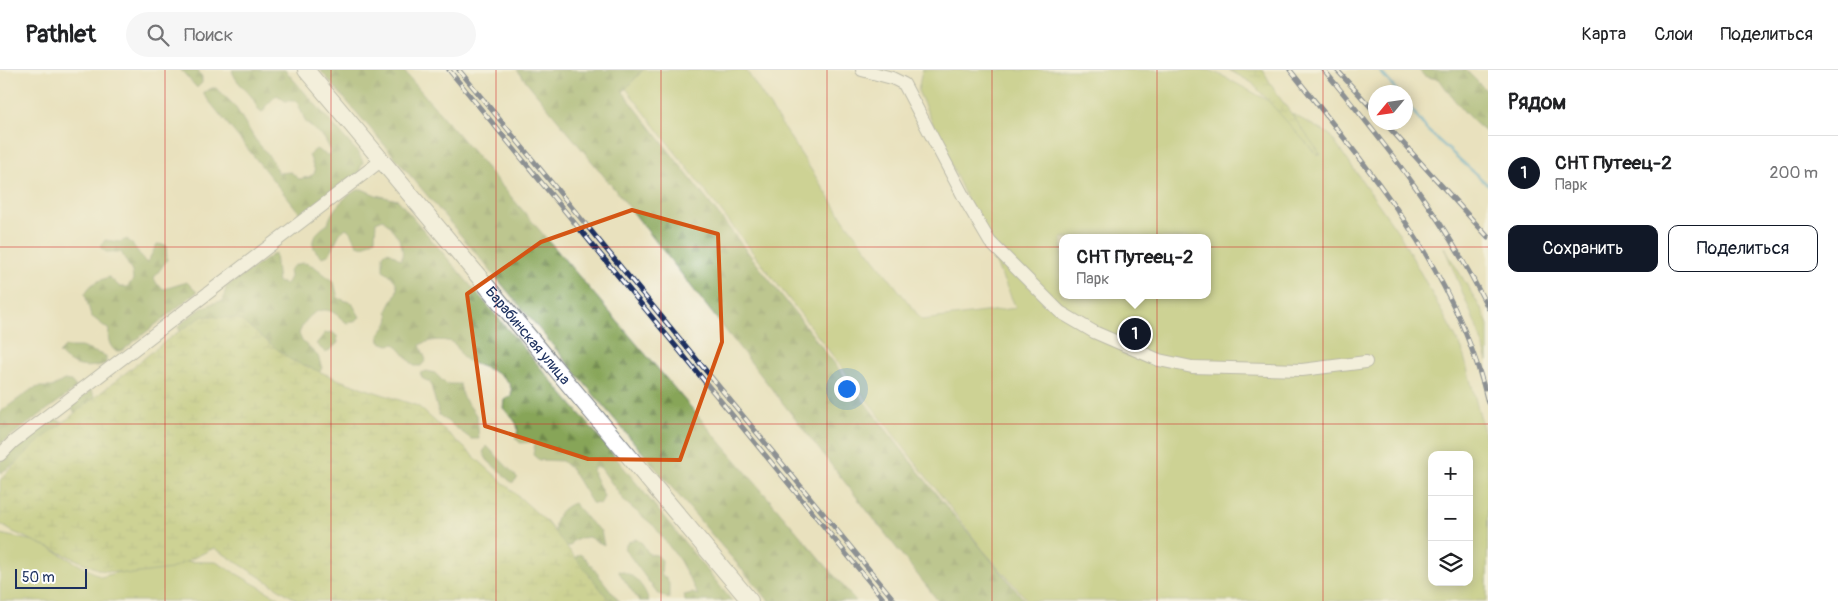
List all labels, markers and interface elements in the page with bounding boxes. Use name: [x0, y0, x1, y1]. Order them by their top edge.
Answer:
search box: [126, 12, 476, 57]
text: Pathlet: [25, 20, 96, 49]
icon: search: [144, 21, 172, 49]
text: Поиск: [184, 23, 233, 47]
text: Карта: [1582, 23, 1626, 46]
text: Слои: [1654, 23, 1692, 46]
text: Поделиться: [1720, 23, 1813, 46]
north arrow: [1368, 85, 1413, 130]
text: Рядом: [1508, 89, 1566, 116]
text: СНТ Путеец-2: [1555, 151, 1672, 175]
text: 1: [1521, 163, 1527, 183]
text: 200 m: [1770, 163, 1818, 183]
text: Парк: [1555, 175, 1588, 195]
button: Сохранить: [1508, 225, 1658, 272]
button: Поделиться: [1668, 225, 1818, 272]
popup: [1059, 234, 1211, 299]
text: СНТ Путеец-2: [1077, 245, 1193, 269]
text: Парк: [1077, 269, 1109, 289]
street label: Барабинская улица: [481, 282, 575, 389]
pin: 1: [1119, 315, 1151, 353]
your location: [834, 376, 860, 402]
map controls: [1428, 451, 1473, 586]
button: +: [1428, 451, 1473, 496]
button: −: [1428, 496, 1473, 541]
button: layers: [1428, 541, 1473, 586]
scale bar: [15, 566, 88, 589]
text: 50 m: [22, 569, 55, 586]

